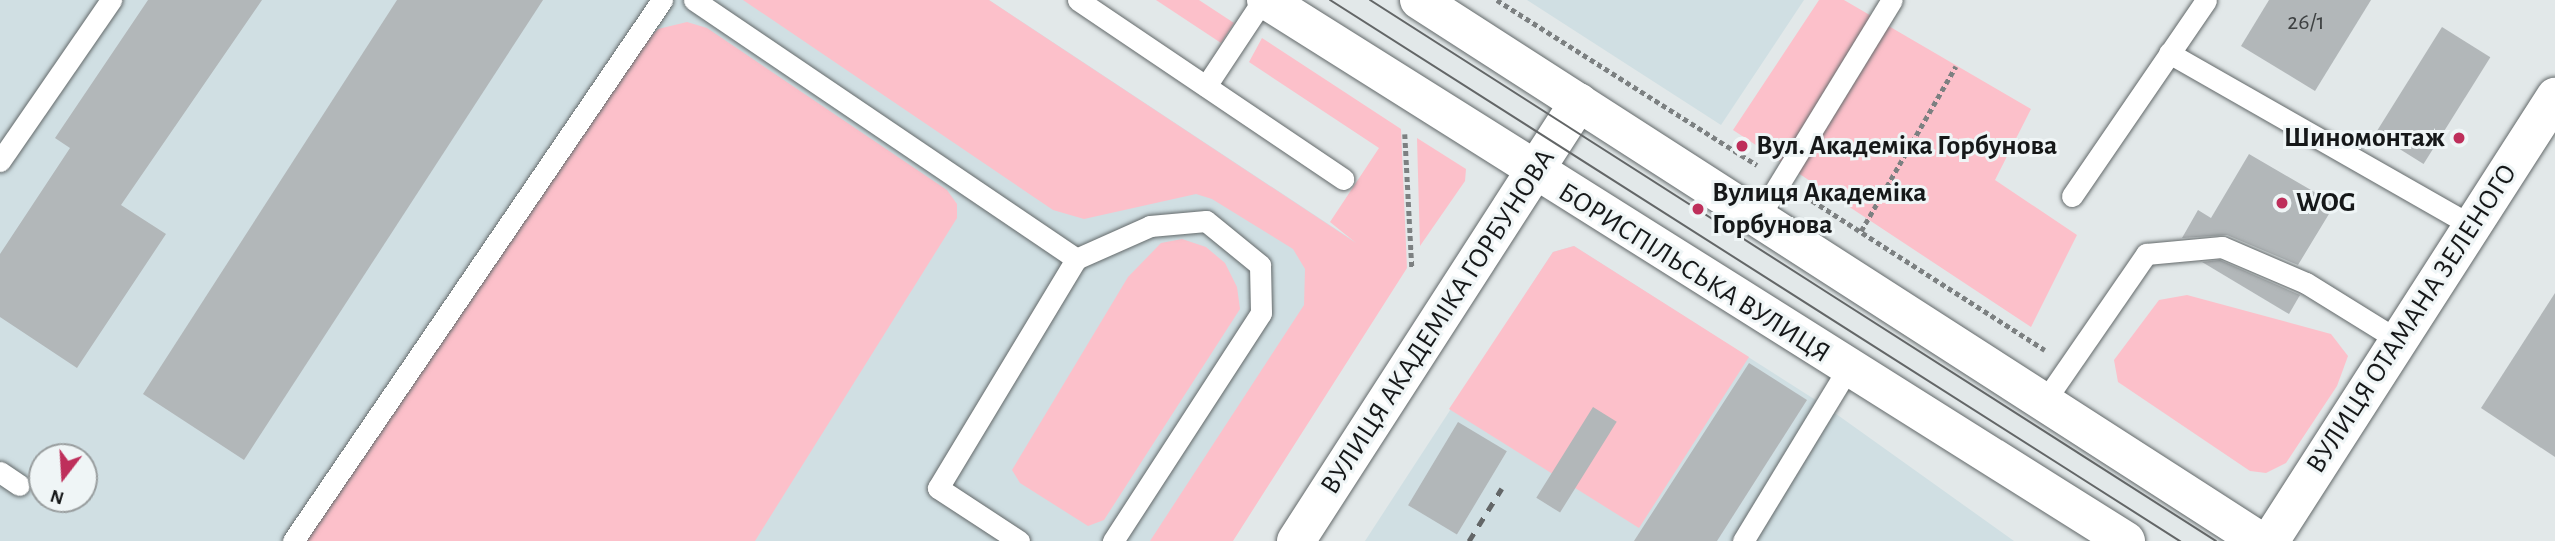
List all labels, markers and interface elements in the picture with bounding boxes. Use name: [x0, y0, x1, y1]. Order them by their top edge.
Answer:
house number: 26/1: [2287, 9, 2325, 37]
place label: Шиномонтаж: [2284, 121, 2445, 155]
place label: Вул. Академіка Горбунова: [1756, 129, 2057, 163]
marker: Шиномонтаж: [2451, 130, 2467, 146]
marker: Вул. Академіка Горбунова: [1734, 138, 1750, 154]
street label: ВУЛИЦЯ АКАДЕМІКА ГОРБУНОВА: [1314, 143, 1562, 501]
street label: ВУЛИЦЯ ОТАМАНА ЗЕЛЕНОГО: [2299, 158, 2525, 480]
street label: БОРИСПІЛЬСЬКА ВУЛИЦЯ: [1552, 175, 1836, 371]
place label: Вулиця Академіка Горбунова: [1712, 176, 1927, 242]
place label: WOG: [2296, 186, 2355, 220]
marker: WOG: [2274, 195, 2290, 211]
marker: Вулиця Академіка Горбунова: [1690, 201, 1706, 217]
north arrow: [28, 443, 98, 513]
text: N: [48, 486, 66, 508]

